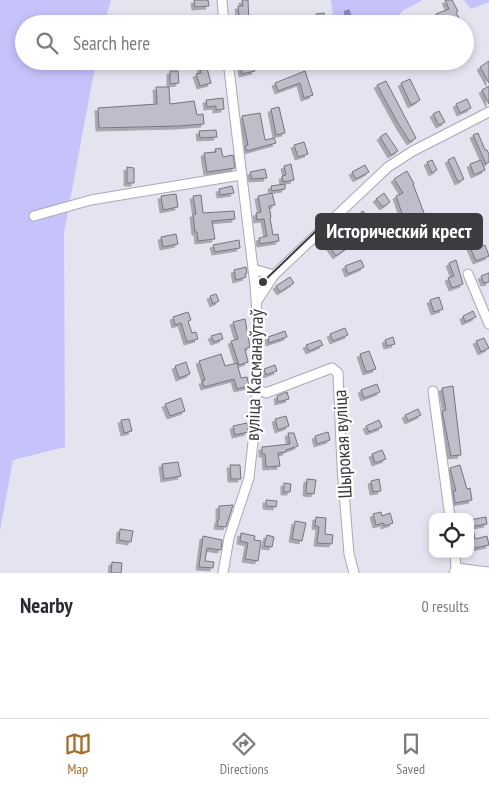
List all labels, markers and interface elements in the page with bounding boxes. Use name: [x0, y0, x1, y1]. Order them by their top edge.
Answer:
search box: [15, 15, 474, 70]
icon: search: [33, 29, 61, 57]
text: Search here: [73, 31, 150, 55]
callout: Исторический крест: [316, 214, 482, 249]
text: Исторический крест: [326, 218, 472, 244]
street label: вуліца Касманаўтаў: [240, 308, 268, 441]
street label: Шырокая вуліца: [327, 389, 357, 499]
map controls: [429, 513, 474, 558]
button: locate: [429, 513, 474, 558]
text: Nearby: [20, 592, 73, 619]
text: 0 results: [422, 596, 469, 616]
tab: Map: [64, 730, 92, 778]
tab: Directions: [220, 730, 268, 778]
tab: Saved: [396, 730, 425, 778]

